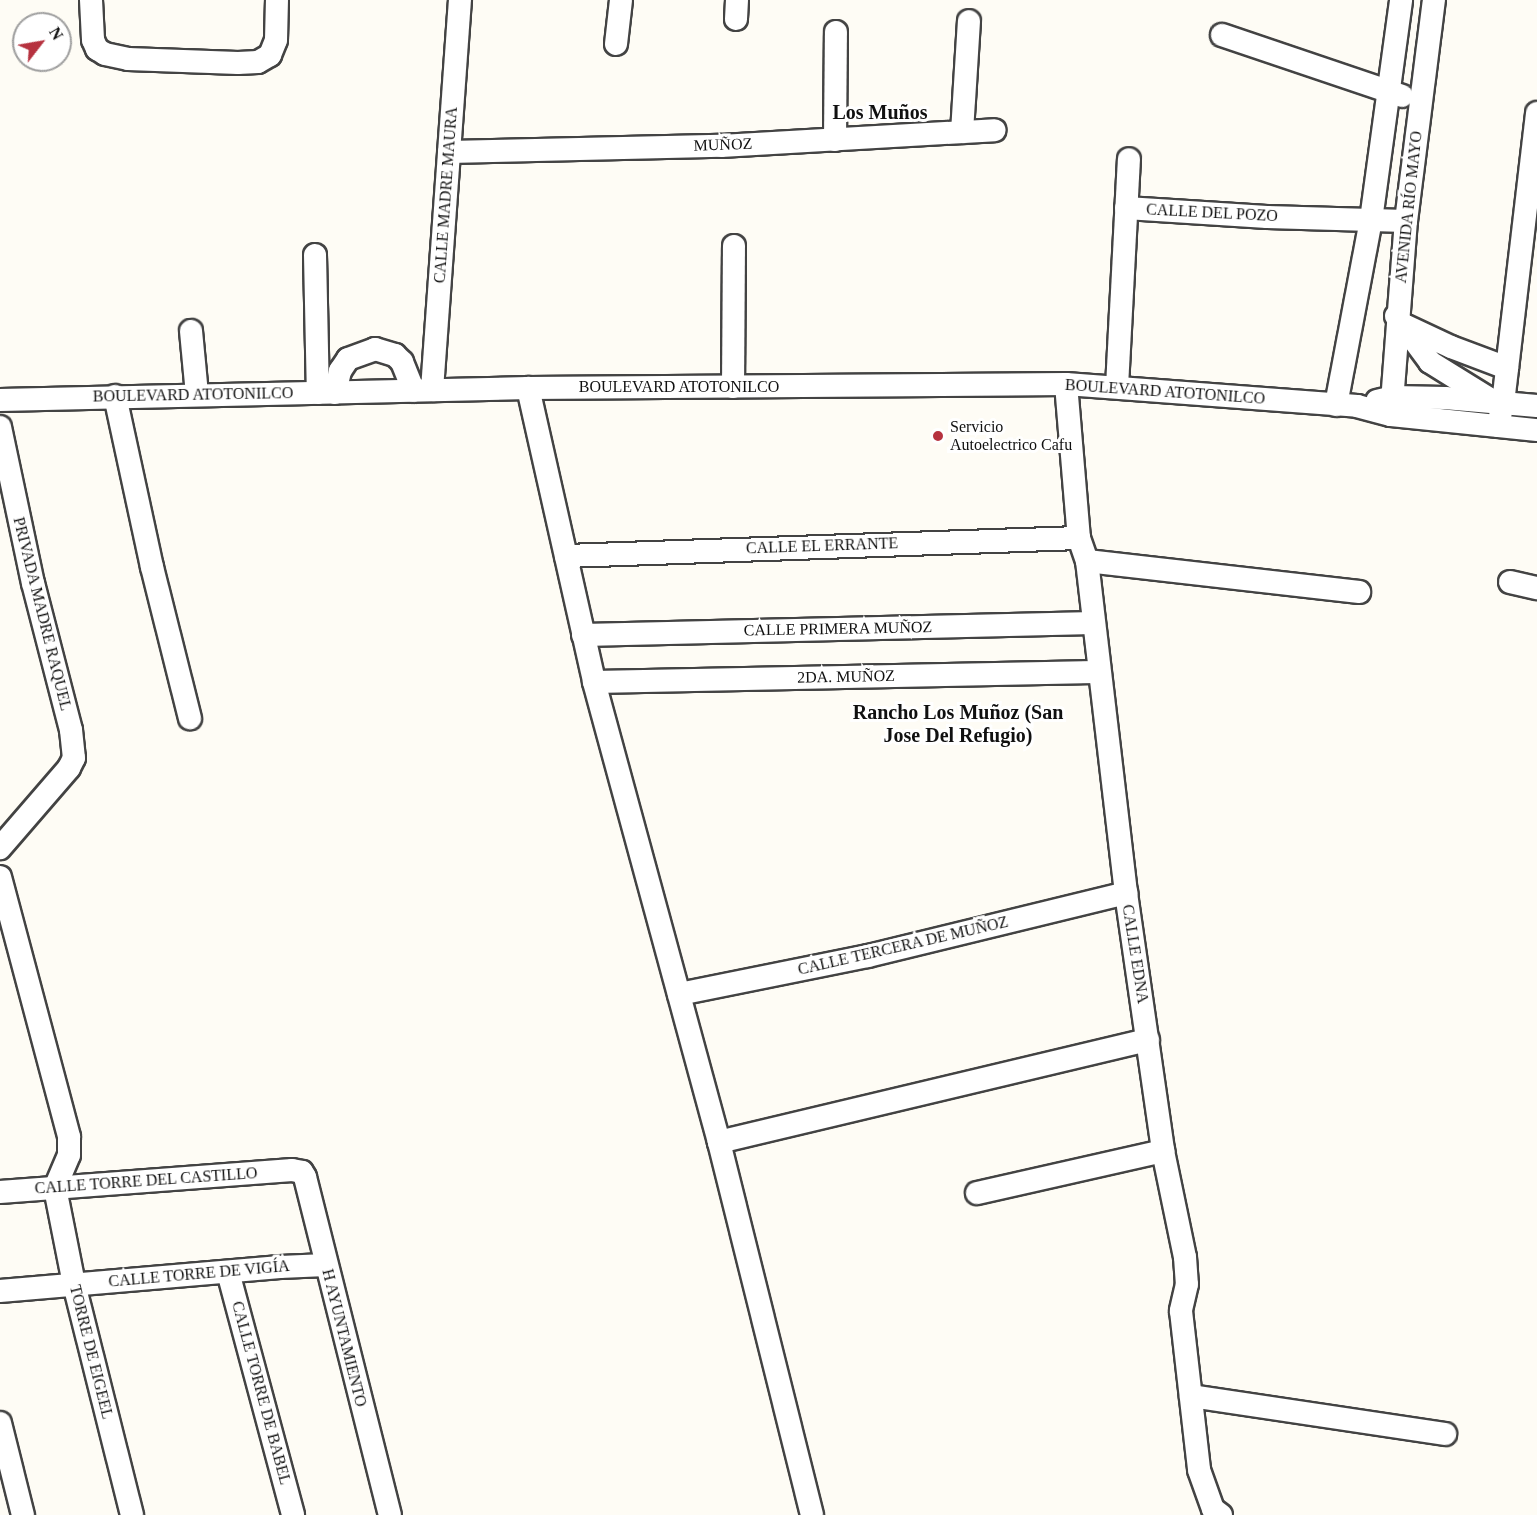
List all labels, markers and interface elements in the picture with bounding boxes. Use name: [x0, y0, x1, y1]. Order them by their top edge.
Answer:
north arrow: [12, 12, 72, 72]
text: N: [46, 24, 66, 43]
district label: Los Muños: [832, 100, 928, 124]
street label: CALLE MADRE MAURA: [430, 106, 462, 284]
street label: AVENIDA RÍO MAYO: [1391, 130, 1427, 284]
street label: MUÑOZ: [693, 134, 753, 156]
street label: CALLE DEL POZO: [1145, 200, 1279, 226]
street label: BOULEVARD ATOTONILCO: [1064, 375, 1266, 409]
street label: BOULEVARD ATOTONILCO: [578, 377, 780, 397]
street label: BOULEVARD ATOTONILCO: [92, 384, 294, 406]
place label: Servicio Autoelectrico Cafu: [950, 417, 1072, 455]
marker: Servicio Autoelectrico Cafu: [931, 429, 945, 443]
street label: PRIVADA MADRE RAQUEL: [9, 515, 75, 713]
street label: CALLE EL ERRANTE: [745, 534, 899, 558]
street label: CALLE PRIMERA MUÑOZ: [743, 618, 933, 640]
street label: 2DA. MUÑOZ: [797, 667, 895, 687]
district label: Rancho Los Muñoz (San Jose Del Refugio): [853, 700, 1063, 747]
street label: CALLE EDNA: [1118, 903, 1152, 1005]
street label: CALLE TERCERA DE MUÑOZ: [795, 912, 1011, 980]
street label: CALLE TORRE DEL CASTILLO: [34, 1164, 258, 1198]
street label: CALLE TORRE DE VIGÍA: [107, 1256, 291, 1292]
street label: H AYUNTAMIENTO: [317, 1267, 371, 1409]
street label: TORRE DE EIGEEL: [65, 1283, 117, 1421]
street label: CALLE TORRE DE BABEL: [227, 1299, 295, 1487]

